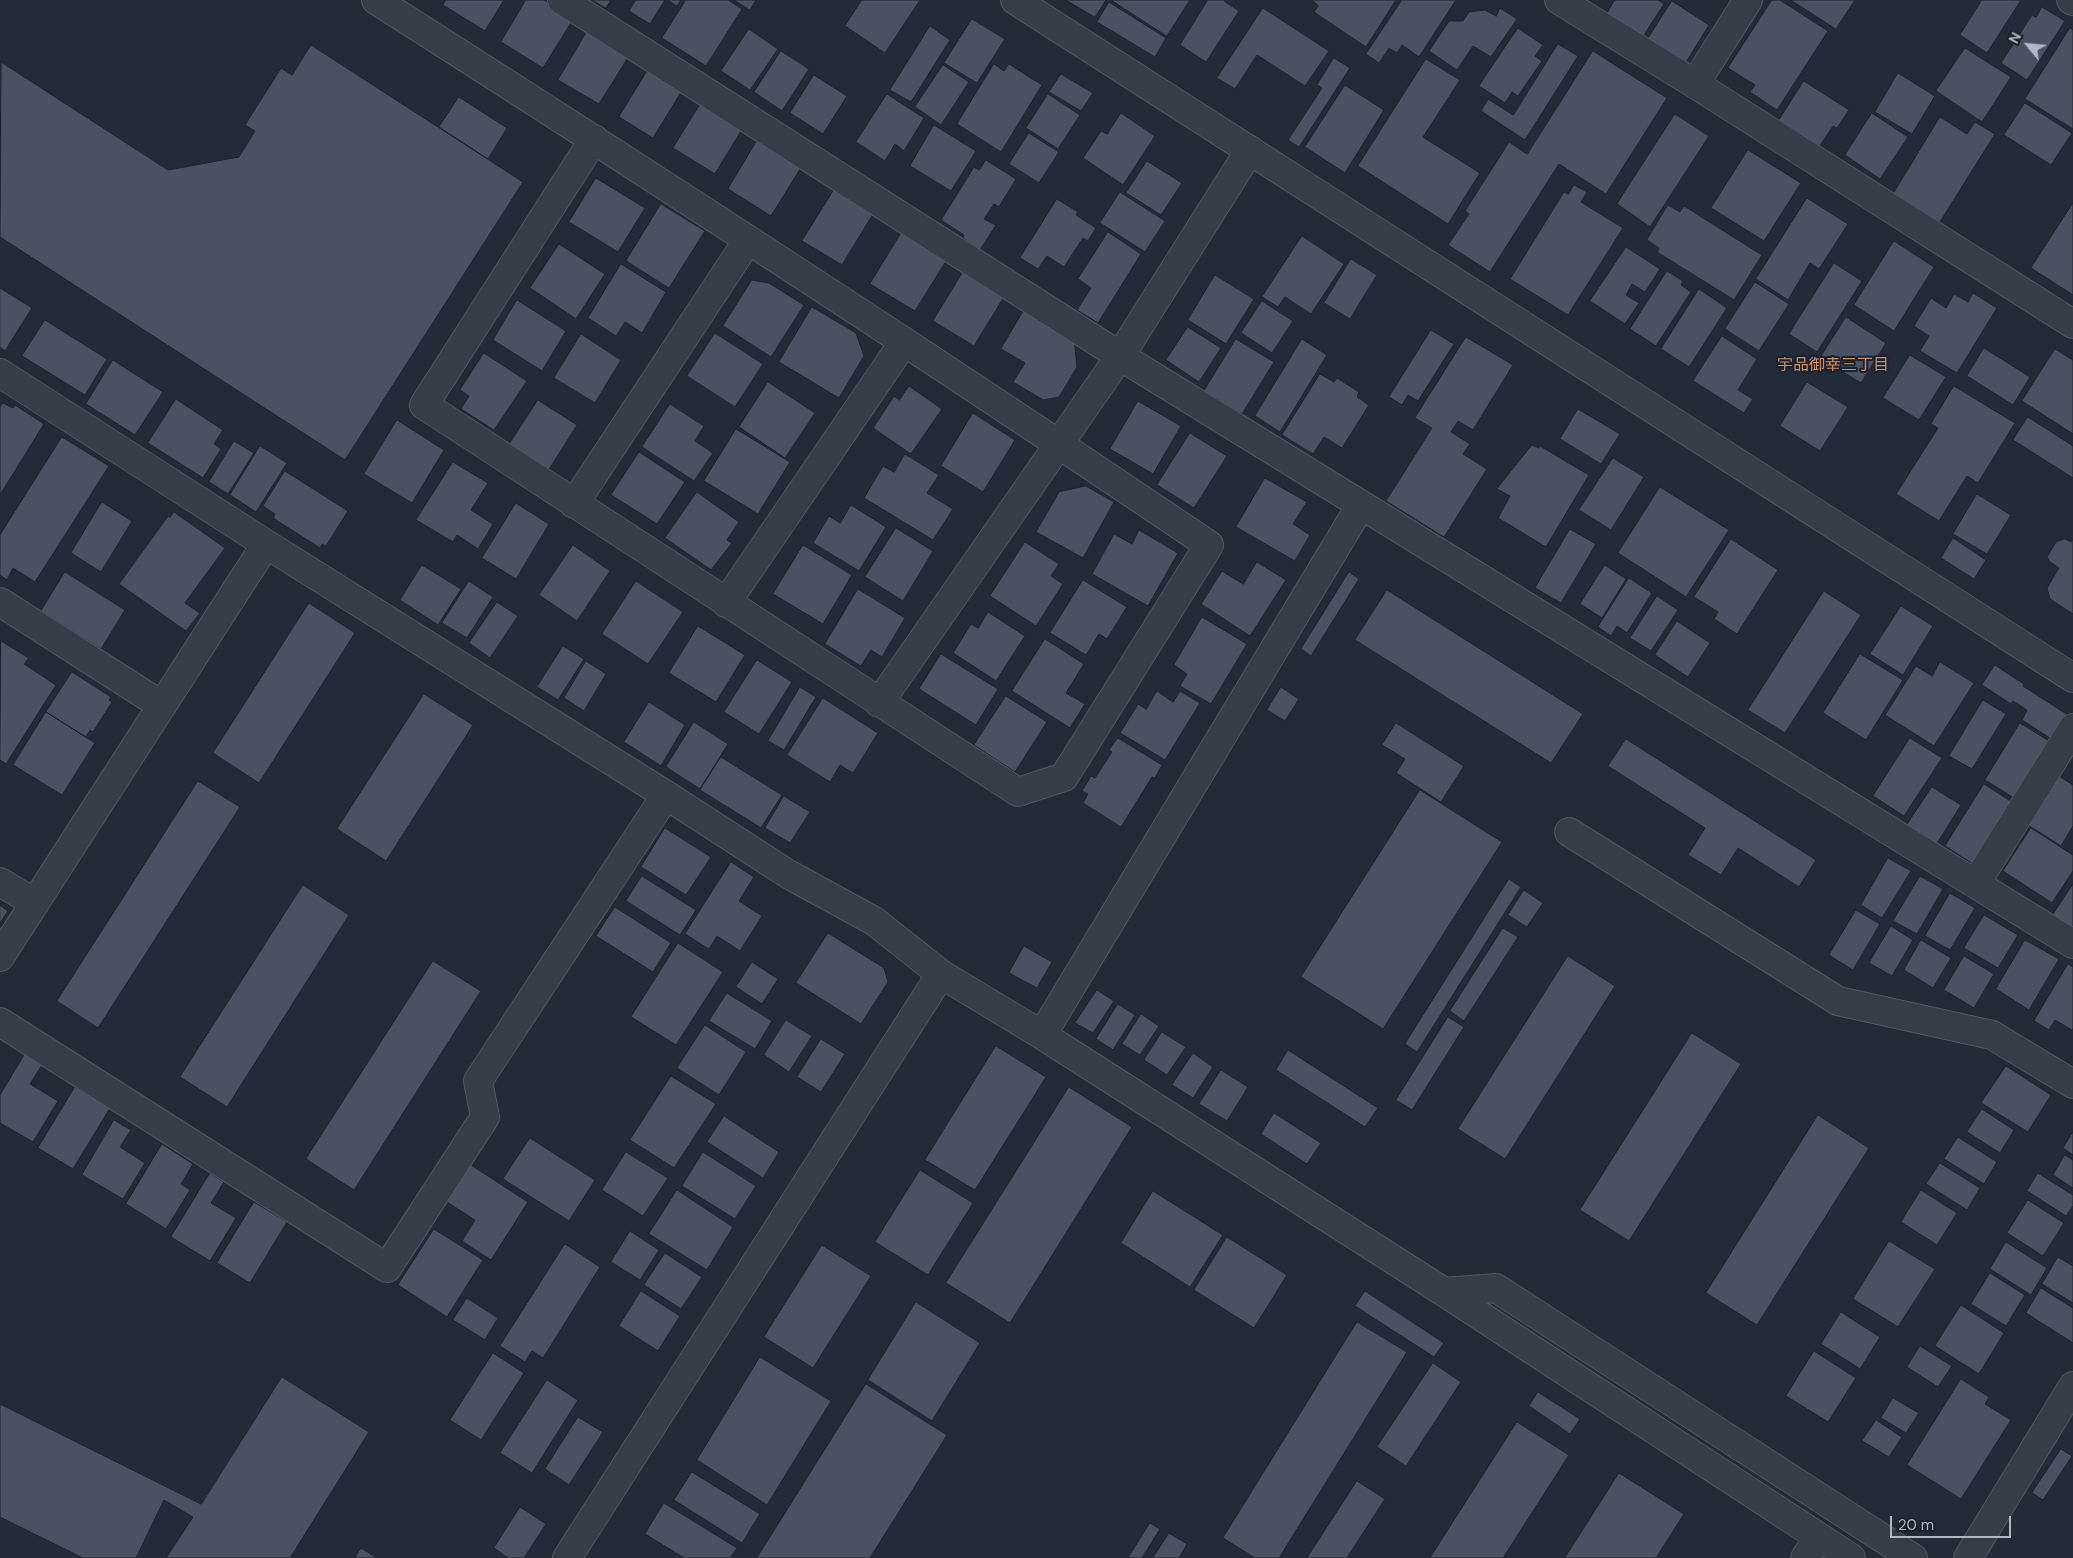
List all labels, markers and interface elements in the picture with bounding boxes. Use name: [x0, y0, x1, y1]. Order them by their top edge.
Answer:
north arrow: [2003, 20, 2053, 70]
text: N: [2004, 29, 2025, 47]
district label: 宇品御幸三丁目: [1777, 356, 1889, 376]
scale bar: [1893, 1506, 2014, 1538]
text: 20 m: [1898, 1515, 1934, 1535]

